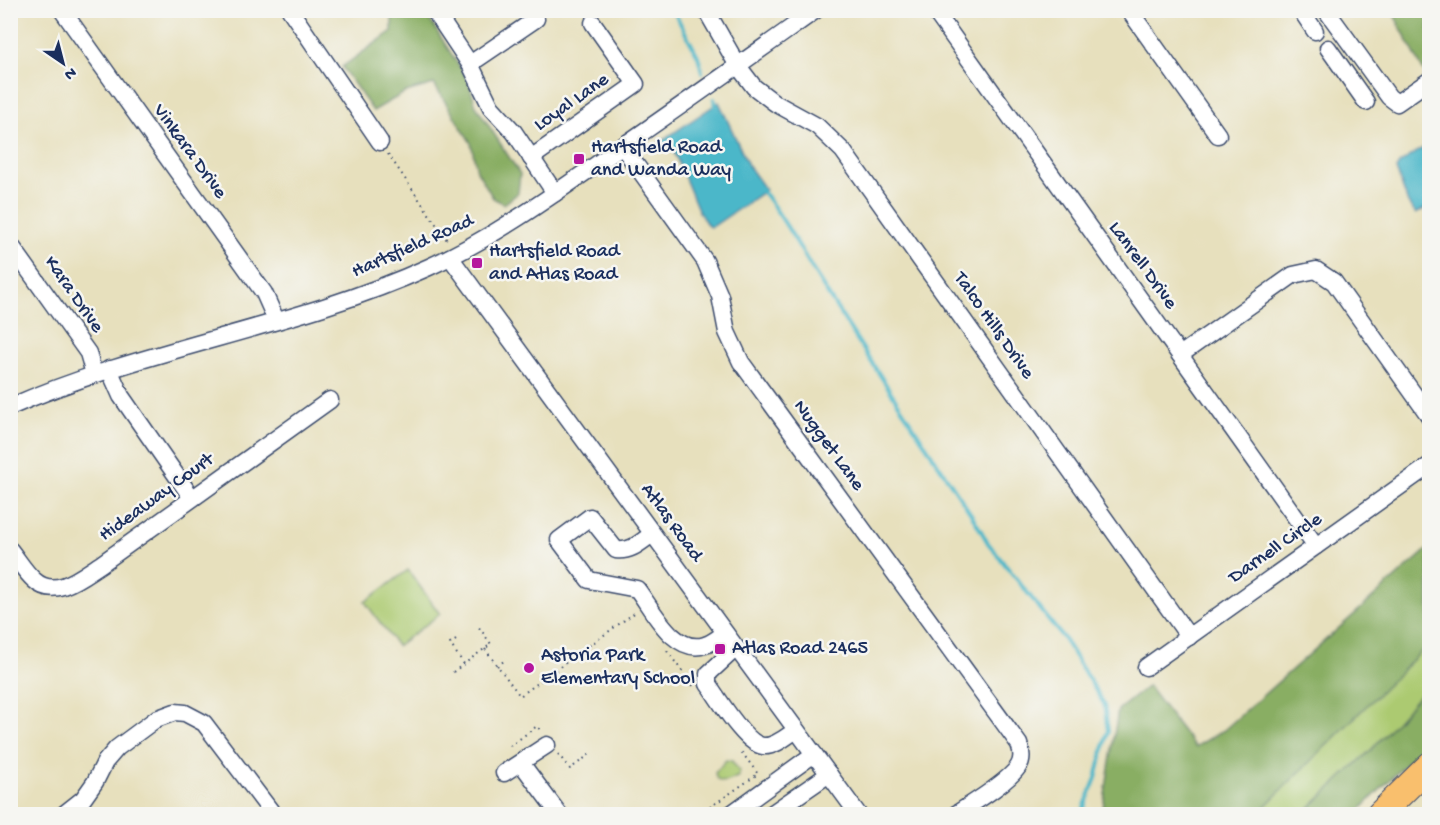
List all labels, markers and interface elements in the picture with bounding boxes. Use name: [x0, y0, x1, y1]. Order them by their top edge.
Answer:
north arrow: [33, 33, 93, 93]
text: N: [59, 62, 79, 84]
street label: Loyal Lane: [530, 69, 614, 137]
street label: Vinkara Drive: [146, 99, 231, 204]
place label: Hartsfield Road and Wanda Way: [591, 137, 731, 183]
marker: Hartsfield Road and Wanda Way: [572, 152, 586, 166]
street label: Hartsfield Road: [349, 209, 479, 284]
street label: Lanrell Drive: [1103, 218, 1182, 315]
place label: Hartsfield Road and Atlas Road: [489, 241, 622, 287]
street label: Kara Drive: [38, 252, 108, 338]
marker: Hartsfield Road and Atlas Road: [470, 256, 484, 270]
street label: Talco Hills Drive: [947, 267, 1039, 384]
street label: Nugget Lane: [787, 396, 869, 496]
street label: Hideaway Court: [95, 448, 220, 547]
street label: Atlas Road: [635, 479, 708, 569]
street label: Darnell Circle: [1223, 508, 1328, 591]
place label: Atlas Road 2465: [732, 638, 868, 661]
marker: Atlas Road 2465: [713, 642, 727, 656]
place label: Astoria Park Elementary School: [541, 645, 695, 691]
marker: Astoria Park Elementary School: [522, 661, 536, 675]

